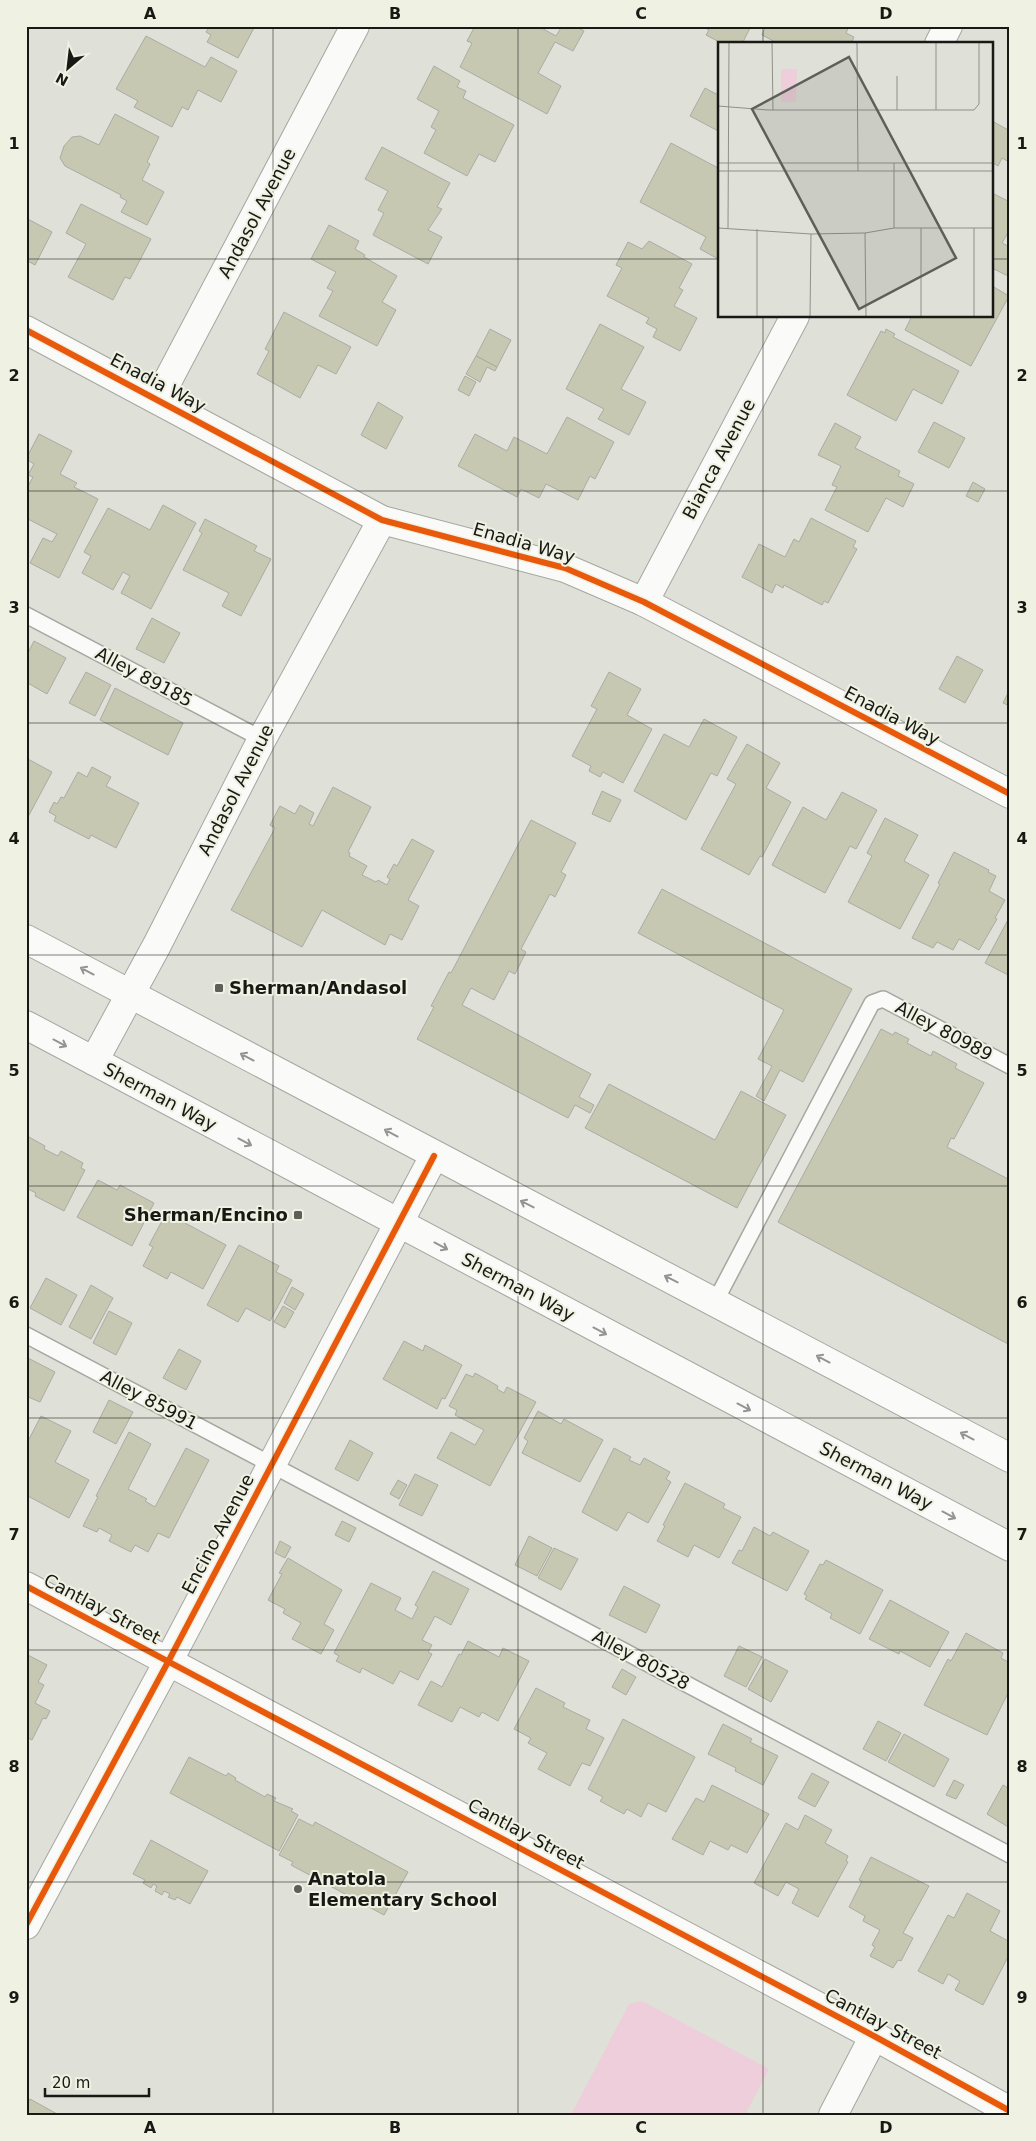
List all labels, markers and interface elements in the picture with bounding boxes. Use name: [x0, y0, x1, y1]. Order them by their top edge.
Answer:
text: A: [144, 4, 157, 23]
text: B: [389, 4, 401, 23]
text: C: [635, 4, 647, 23]
text: D: [879, 4, 893, 23]
north arrow: [42, 42, 92, 92]
inset map: [718, 42, 994, 318]
text: N: [53, 70, 71, 89]
text: 1: [8, 134, 20, 153]
text: 1: [1016, 134, 1028, 153]
street label: Andasol Avenue: [213, 144, 300, 281]
street label: Enadia Way: [107, 349, 210, 417]
text: 2: [8, 366, 20, 385]
text: 2: [1016, 366, 1028, 385]
street label: Bianca Avenue: [678, 395, 759, 523]
street label: Enadia Way: [471, 518, 578, 567]
text: 3: [8, 598, 20, 617]
text: 3: [1016, 598, 1028, 617]
street label: Alley 89185: [92, 642, 196, 711]
street label: Enadia Way: [841, 682, 944, 750]
street label: Andasol Avenue: [193, 721, 278, 859]
text: 4: [8, 829, 20, 848]
text: 4: [1016, 829, 1028, 848]
one-way arrow: [79, 966, 94, 976]
place label: Sherman/Andasol: [229, 977, 407, 998]
marker: Sherman/Andasol: [213, 982, 225, 994]
street label: Alley 80989: [892, 996, 996, 1065]
one-way arrow: [52, 1039, 67, 1048]
one-way arrow: [240, 1051, 255, 1061]
street label: Sherman Way: [100, 1058, 221, 1135]
text: 5: [8, 1061, 20, 1080]
text: 5: [1016, 1061, 1028, 1080]
one-way arrow: [383, 1128, 398, 1138]
one-way arrow: [237, 1137, 252, 1147]
one-way arrow: [521, 1199, 535, 1209]
place label: Sherman/Encino: [124, 1204, 288, 1225]
marker: Sherman/Encino: [292, 1209, 304, 1221]
one-way arrow: [433, 1242, 448, 1251]
street label: Sherman Way: [458, 1248, 579, 1325]
one-way arrow: [665, 1274, 679, 1284]
text: 6: [8, 1293, 20, 1312]
text: 6: [1016, 1293, 1028, 1312]
one-way arrow: [593, 1326, 607, 1336]
one-way arrow: [816, 1354, 831, 1364]
street label: Alley 85991: [97, 1365, 201, 1434]
one-way arrow: [736, 1402, 751, 1412]
one-way arrow: [960, 1430, 974, 1440]
street label: Sherman Way: [816, 1437, 937, 1514]
street label: Encino Avenue: [177, 1470, 258, 1597]
one-way arrow: [942, 1510, 957, 1520]
text: 7: [8, 1525, 20, 1544]
text: 7: [1016, 1525, 1028, 1544]
street label: Cantlay Street: [40, 1569, 164, 1648]
street label: Alley 80528: [589, 1625, 693, 1694]
text: 8: [8, 1757, 20, 1776]
text: 8: [1016, 1757, 1028, 1776]
street label: Cantlay Street: [464, 1794, 588, 1873]
place label: Anatola Elementary School: [308, 1868, 497, 1910]
marker: Anatola Elementary School: [292, 1883, 304, 1895]
street label: Cantlay Street: [821, 1984, 945, 2063]
text: 9: [8, 1988, 20, 2007]
text: 9: [1016, 1988, 1028, 2007]
scale bar: [45, 2066, 149, 2098]
text: 20 m: [52, 2074, 90, 2092]
text: A: [144, 2118, 157, 2137]
text: B: [389, 2118, 401, 2137]
text: C: [635, 2118, 647, 2137]
text: D: [879, 2118, 893, 2137]

